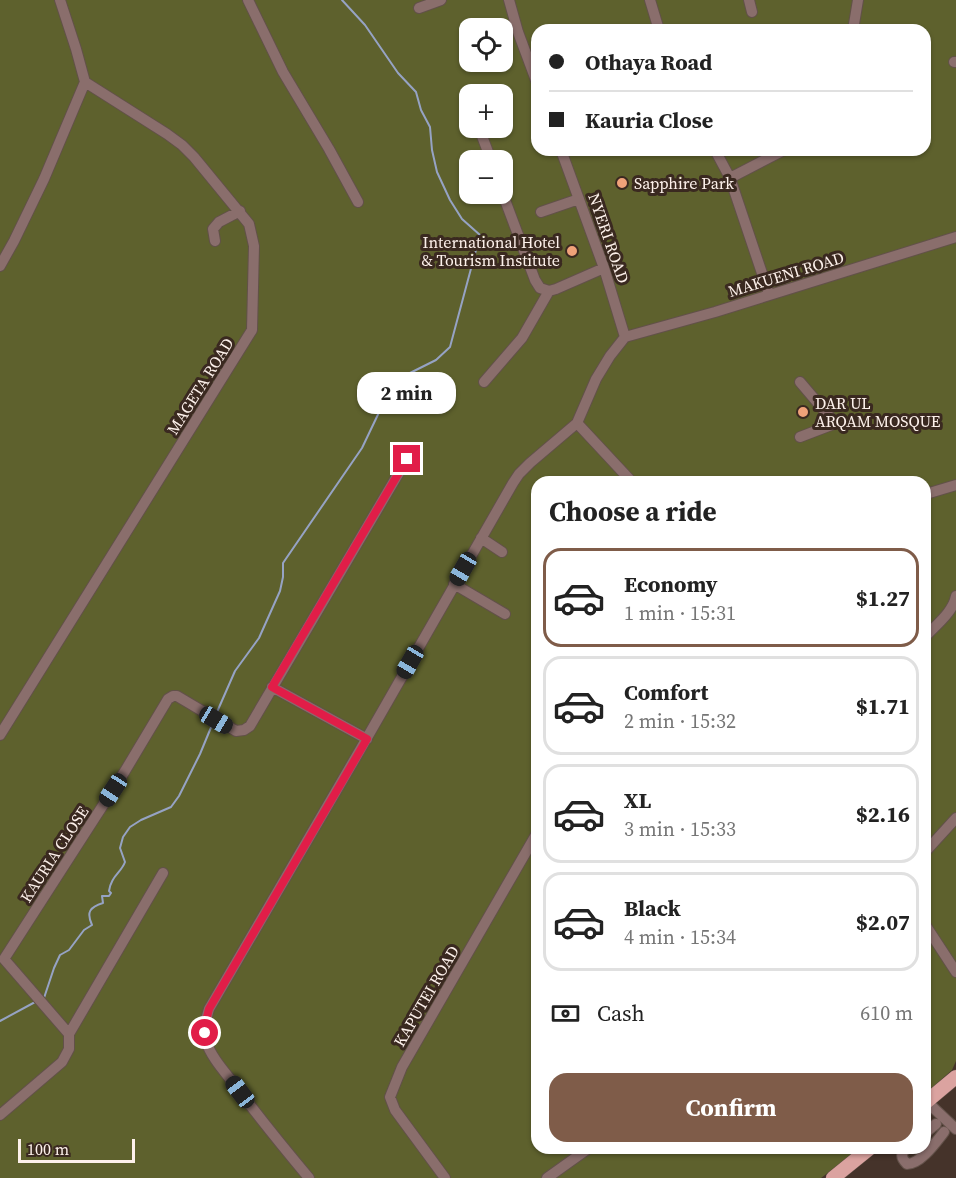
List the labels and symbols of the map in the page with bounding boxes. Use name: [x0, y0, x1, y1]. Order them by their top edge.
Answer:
place label: Sapphire Park: [634, 172, 734, 194]
marker: Sapphire Park: [615, 176, 629, 190]
street label: NYERI ROAD: [583, 190, 635, 286]
place label: International Hotel & Tourism Institute: [422, 231, 560, 271]
marker: International Hotel & Tourism Institute: [565, 244, 579, 258]
street label: MAKUENI ROAD: [725, 246, 847, 302]
street label: MAGETA ROAD: [161, 333, 239, 439]
callout: 2 min: [358, 372, 456, 414]
place label: DAR UL ARQAM MOSQUE: [815, 392, 941, 432]
marker: DAR UL ARQAM MOSQUE: [796, 405, 810, 419]
route end: [393, 445, 420, 472]
car: [446, 549, 480, 589]
car: [393, 642, 427, 682]
car: [196, 703, 236, 737]
car: [96, 770, 130, 810]
street label: KAURIA CLOSE: [15, 801, 94, 906]
street label: KAPUTEI ROAD: [388, 941, 464, 1051]
route start: [191, 1019, 218, 1046]
car: [222, 1072, 258, 1112]
scale bar: [18, 1136, 135, 1164]

